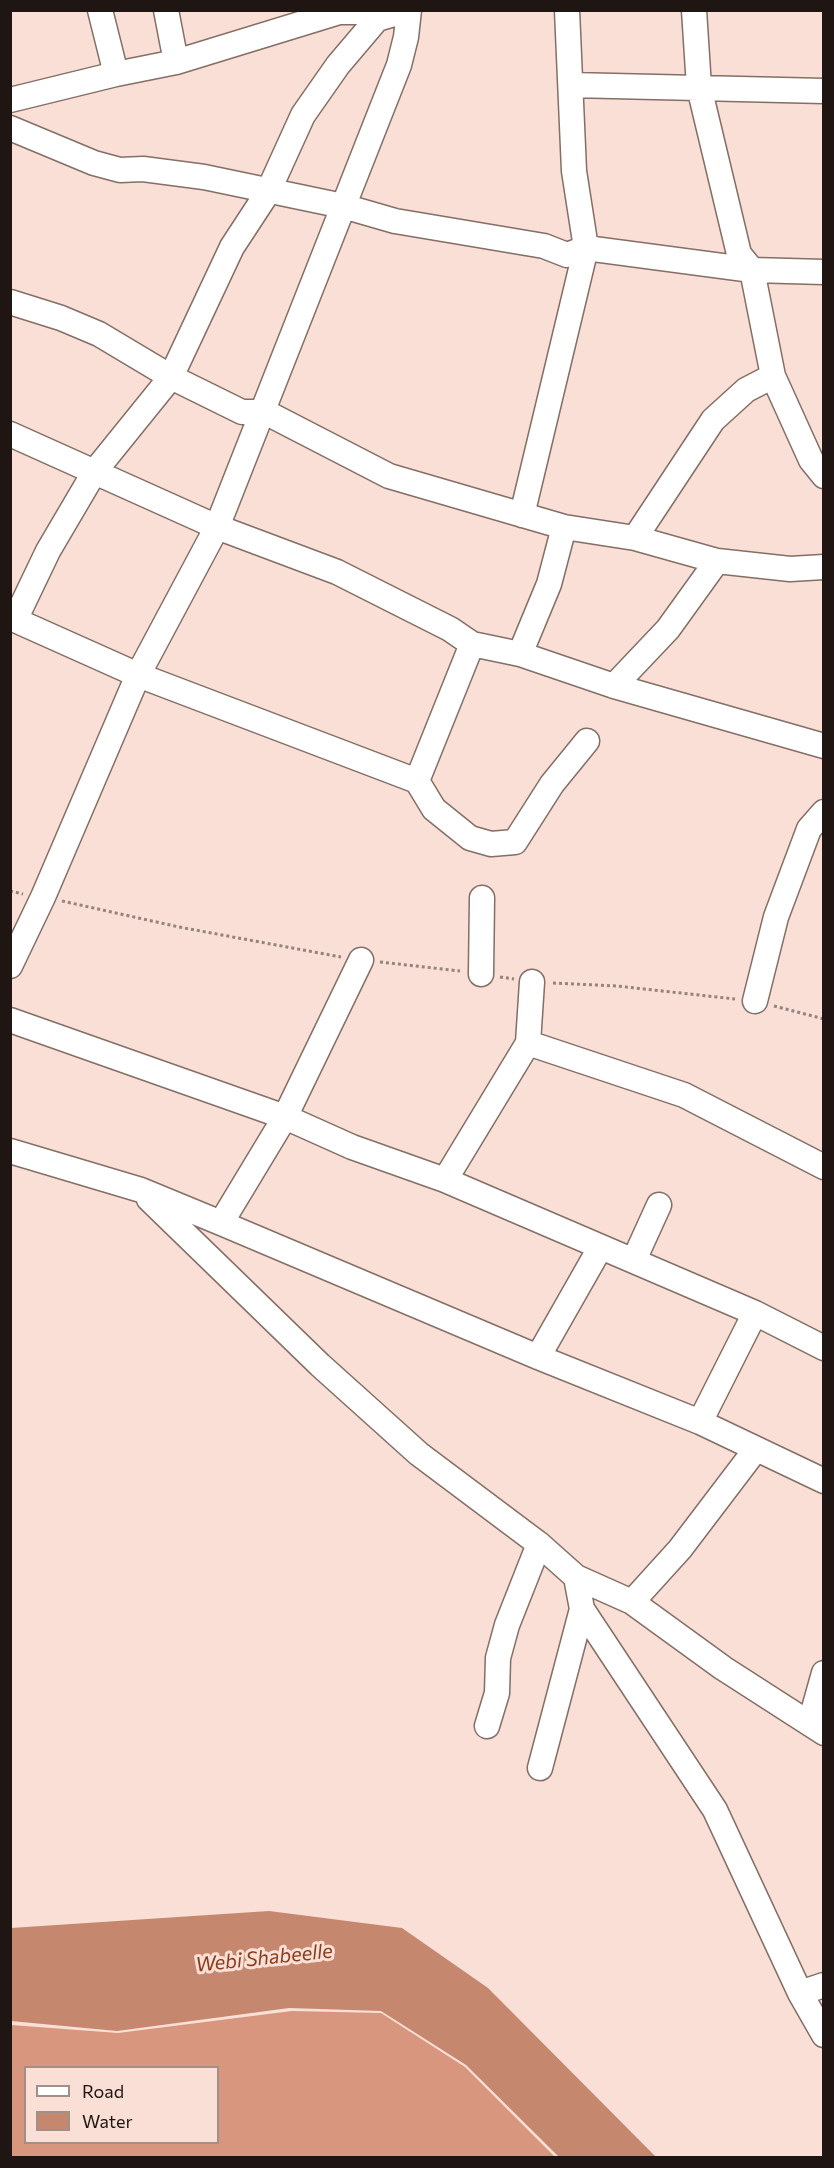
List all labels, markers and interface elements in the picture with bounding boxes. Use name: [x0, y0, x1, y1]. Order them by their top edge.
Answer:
water label: Webi Shabeelle: [194, 1939, 334, 1977]
legend: [24, 2066, 219, 2144]
text: Road: [82, 2080, 124, 2102]
text: Water: [82, 2110, 133, 2132]

